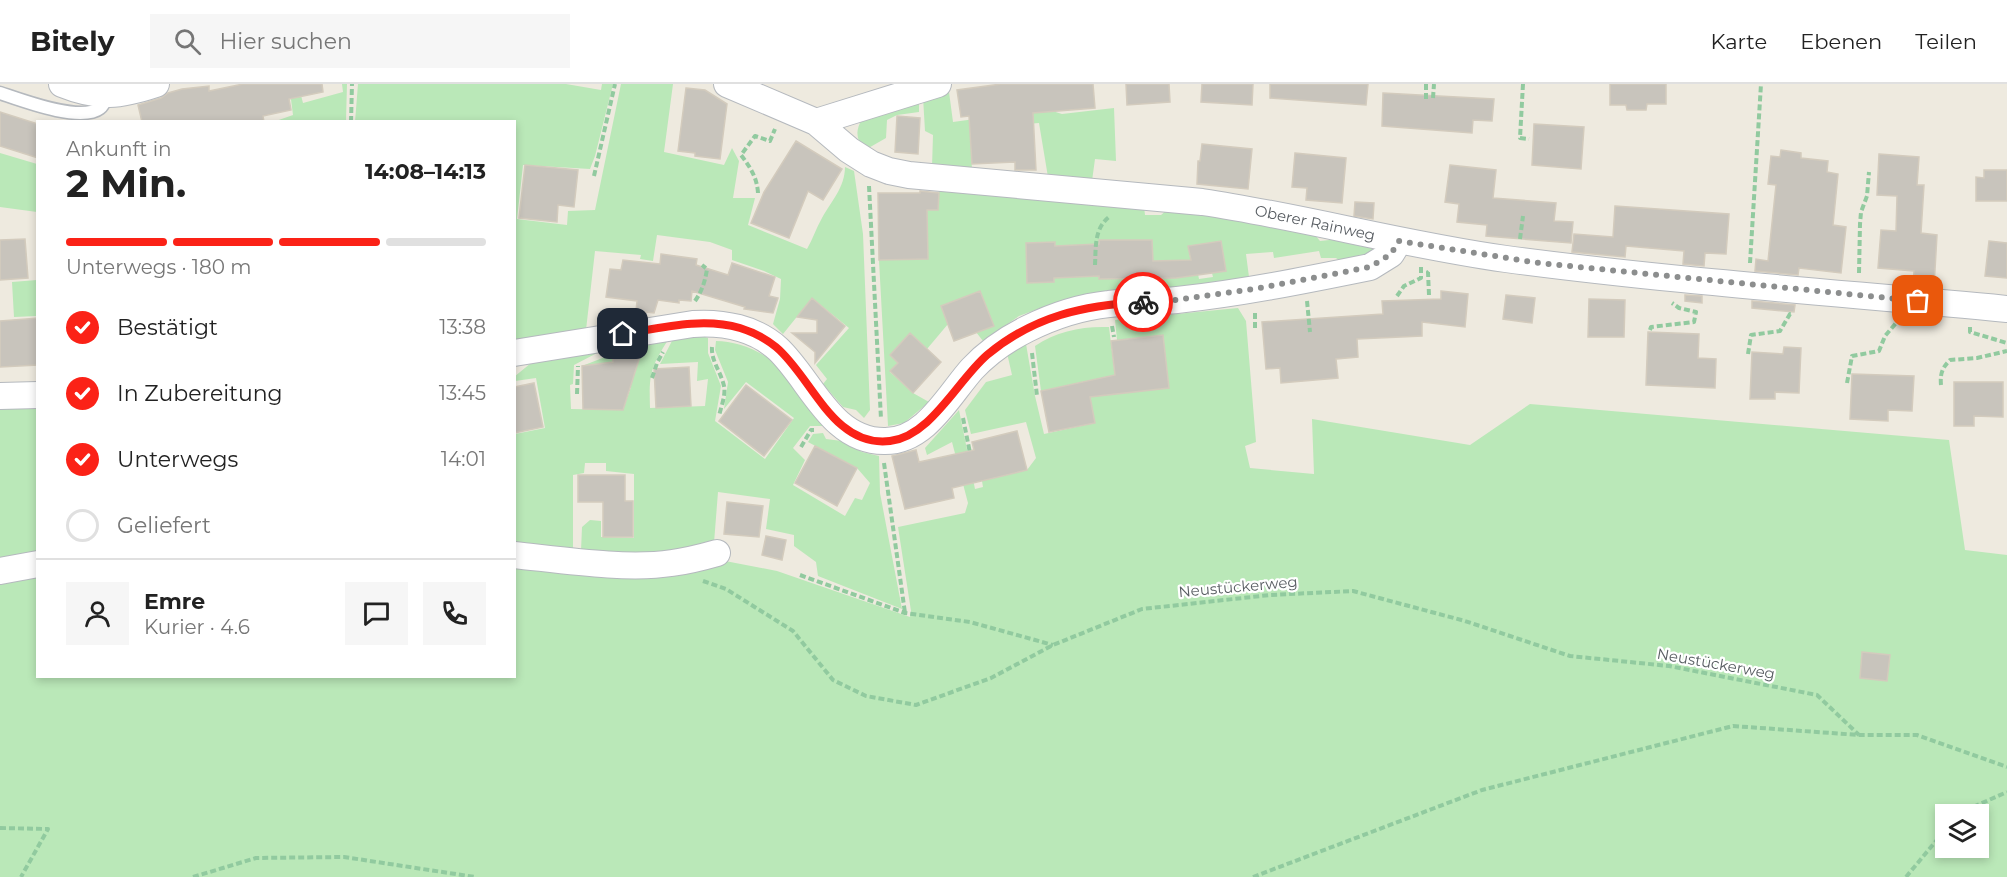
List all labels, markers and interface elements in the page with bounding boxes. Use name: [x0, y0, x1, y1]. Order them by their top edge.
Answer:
search box: [150, 14, 570, 68]
text: Bitely: [30, 24, 114, 58]
icon: search: [171, 25, 204, 58]
text: Hier suchen: [219, 28, 352, 55]
text: Karte: [1711, 29, 1767, 54]
text: Ebenen: [1800, 29, 1882, 54]
text: Teilen: [1915, 29, 1977, 54]
text: Ankunft in: [66, 137, 172, 161]
text: 14:08–14:13: [365, 158, 486, 185]
text: 2 Min.: [66, 159, 186, 207]
street label: Oberer Rainweg: [1253, 200, 1377, 245]
text: Unterwegs · 180 m: [66, 255, 252, 279]
courier: [1113, 272, 1173, 332]
pin: [1892, 275, 1943, 326]
icon: bag: [1901, 284, 1934, 317]
icon: bike: [1127, 286, 1160, 319]
pin: [597, 308, 648, 359]
icon: check: [66, 311, 99, 344]
text: Bestätigt: [117, 314, 218, 341]
text: 13:38: [439, 315, 486, 339]
icon: home: [606, 317, 639, 350]
icon: check: [66, 377, 99, 410]
text: In Zubereitung: [117, 380, 283, 407]
text: 13:45: [439, 381, 486, 405]
icon: check: [66, 443, 99, 476]
text: Unterwegs: [117, 446, 238, 473]
text: 14:01: [441, 447, 486, 471]
text: Geliefert: [117, 512, 211, 539]
street label: Neustückerweg: [1178, 572, 1298, 601]
button: person: [66, 582, 129, 645]
button: chat: [345, 582, 408, 645]
button: phone: [423, 582, 486, 645]
text: Emre: [144, 588, 205, 615]
text: Kurier · 4.6: [144, 615, 250, 639]
street label: Neustückerweg: [1656, 644, 1777, 683]
map controls: [1935, 804, 1989, 858]
button: layers: [1935, 804, 1989, 858]

